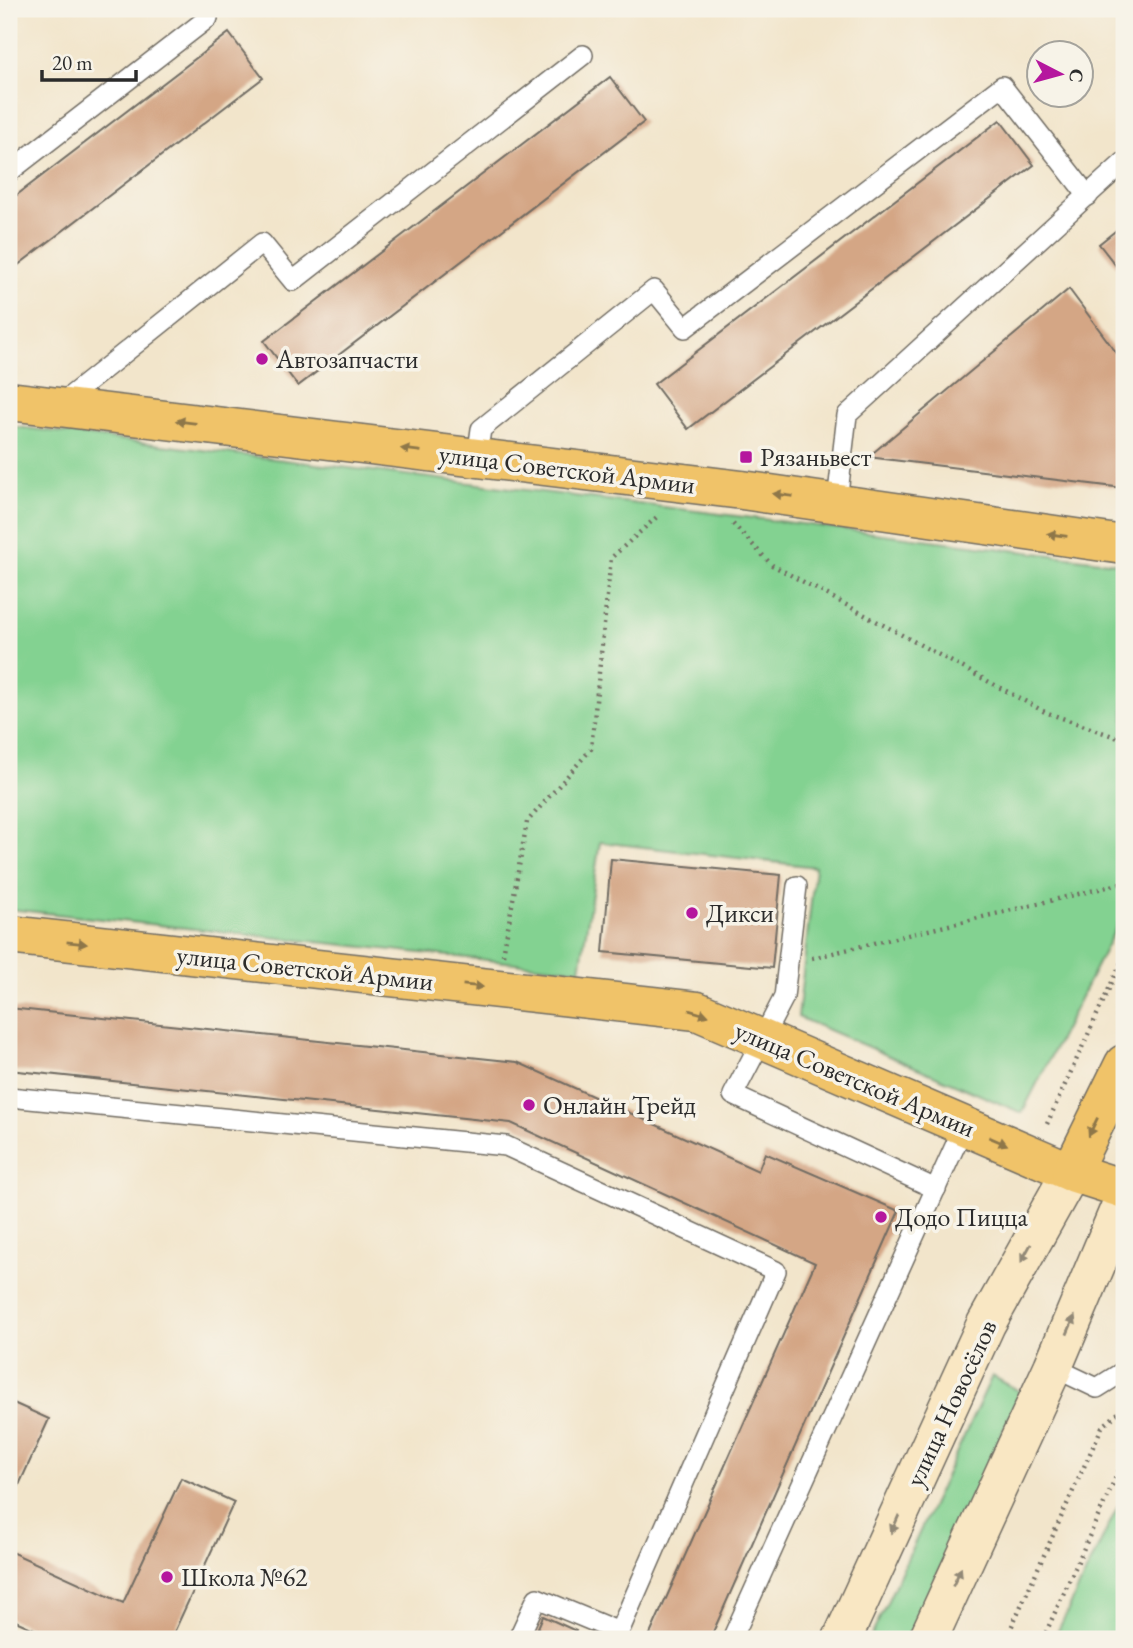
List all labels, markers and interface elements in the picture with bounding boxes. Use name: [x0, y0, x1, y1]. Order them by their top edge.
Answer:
scale bar: [42, 38, 136, 82]
north arrow: [1024, 38, 1094, 108]
text: 20 m: [52, 49, 93, 76]
text: С: [1063, 68, 1090, 84]
place label: Автозапчасти: [275, 342, 419, 376]
marker: Автозапчасти: [254, 351, 270, 367]
one-way arrow: [174, 417, 196, 428]
street label: улица Советской Армии: [437, 436, 697, 502]
place label: Рязаньвест: [760, 440, 872, 474]
one-way arrow: [400, 445, 422, 456]
marker: Рязаньвест: [738, 449, 754, 465]
one-way arrow: [772, 490, 794, 501]
one-way arrow: [1046, 529, 1068, 540]
place label: Дикси: [706, 896, 774, 930]
marker: Дикси: [684, 905, 700, 921]
one-way arrow: [66, 937, 88, 948]
street label: улица Советской Армии: [175, 938, 435, 998]
one-way arrow: [462, 981, 484, 992]
one-way arrow: [688, 1008, 710, 1019]
street label: улица Советской Армии: [730, 1013, 981, 1145]
place label: Онлайн Трейд: [543, 1088, 696, 1122]
marker: Онлайн Трейд: [521, 1097, 537, 1113]
one-way arrow: [1088, 1117, 1099, 1137]
one-way arrow: [988, 1135, 1008, 1147]
place label: Додо Пицца: [895, 1200, 1028, 1234]
marker: Додо Пицца: [873, 1209, 889, 1225]
one-way arrow: [1020, 1243, 1032, 1263]
street label: улица Новосёлов: [897, 1314, 1005, 1492]
one-way arrow: [1065, 1314, 1076, 1335]
one-way arrow: [889, 1513, 900, 1534]
place label: Школа №62: [181, 1560, 308, 1594]
one-way arrow: [951, 1567, 963, 1587]
marker: Школа №62: [159, 1569, 175, 1585]

